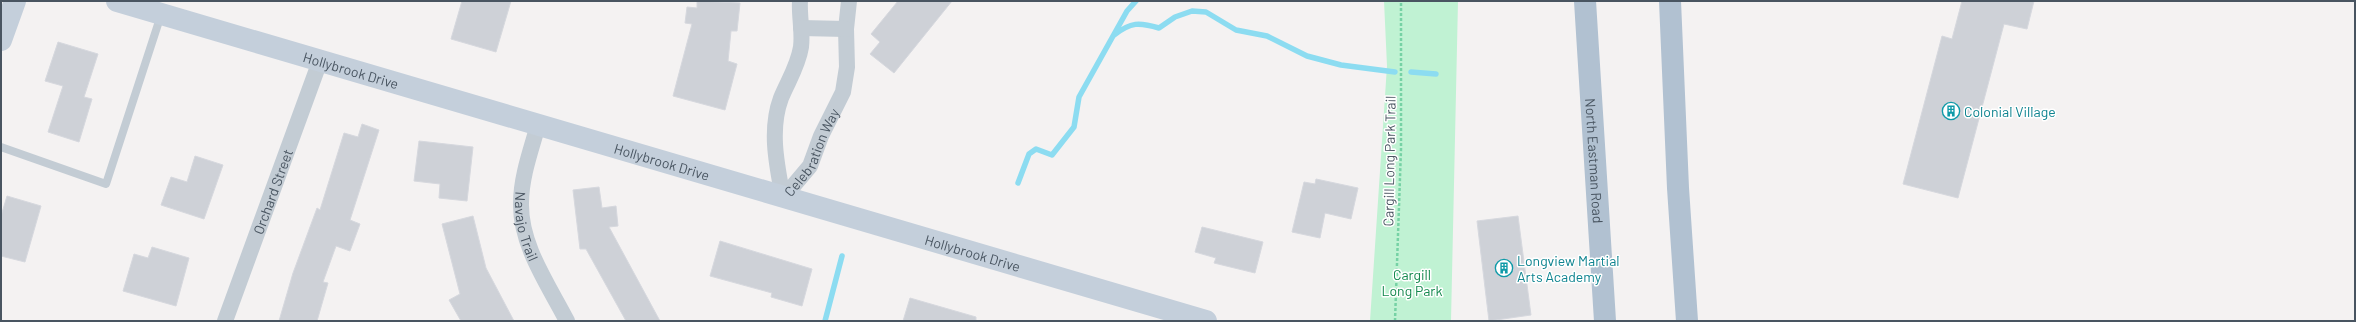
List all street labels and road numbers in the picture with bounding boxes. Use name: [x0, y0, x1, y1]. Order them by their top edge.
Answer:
street label: Hollybrook Drive: [301, 48, 401, 92]
street label: Cargill Long Park Trail: [1379, 95, 1399, 227]
street label: North Eastman Road: [1583, 98, 1607, 224]
street label: Celebration Way: [780, 105, 842, 199]
street label: Hollybrook Drive: [612, 139, 712, 183]
street label: Orchard Street: [249, 146, 296, 236]
street label: Navajo Trail: [512, 191, 542, 263]
street label: Hollybrook Drive: [923, 230, 1023, 275]

